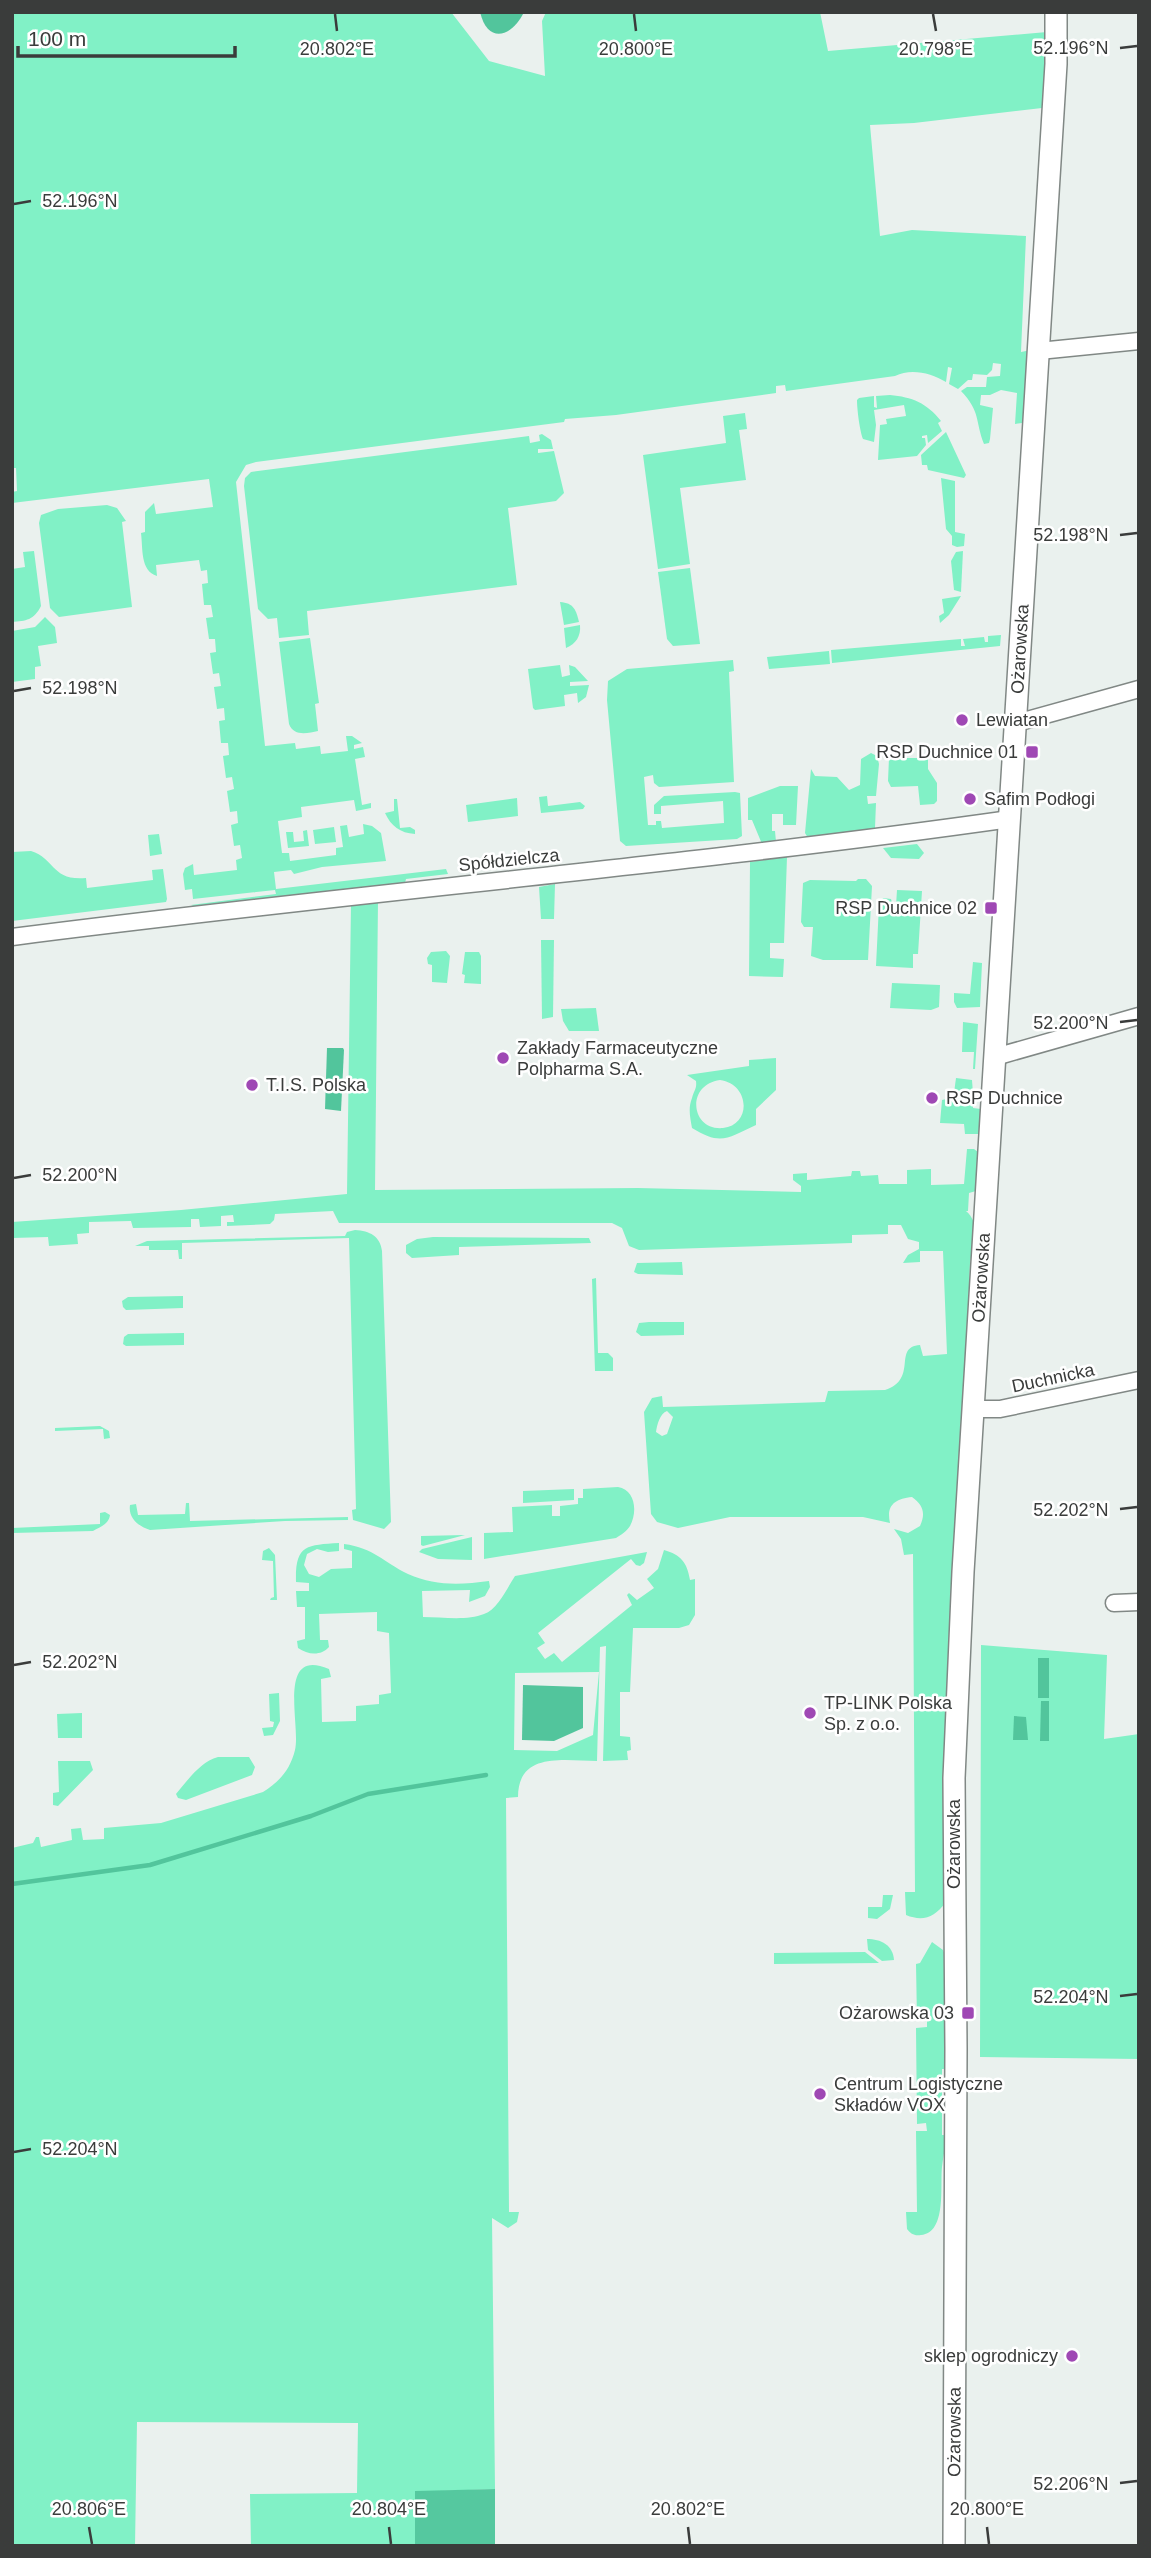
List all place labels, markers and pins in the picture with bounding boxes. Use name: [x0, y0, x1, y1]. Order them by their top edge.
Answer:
place label: Lewiatan: [976, 710, 1048, 730]
marker: Lewiatan: [954, 712, 970, 728]
place label: RSP Duchnice 01: [876, 742, 1018, 762]
marker: RSP Duchnice 01: [1024, 744, 1040, 760]
place label: Safim Podłogi: [984, 789, 1095, 809]
marker: Safim Podłogi: [962, 791, 978, 807]
place label: RSP Duchnice 02: [835, 898, 977, 918]
marker: RSP Duchnice 02: [983, 900, 999, 916]
place label: Zakłady Farmaceutyczne Polpharma S.A.: [517, 1038, 718, 1079]
marker: Zakłady Farmaceutyczne Polpharma S.A.: [495, 1050, 511, 1066]
place label: T.I.S. Polska: [266, 1075, 367, 1095]
marker: T.I.S. Polska: [244, 1077, 260, 1093]
place label: RSP Duchnice: [946, 1088, 1063, 1108]
marker: RSP Duchnice: [924, 1090, 940, 1106]
place label: TP-LINK Polska Sp. z o.o.: [824, 1693, 953, 1734]
marker: TP-LINK Polska Sp. z o.o.: [802, 1705, 818, 1721]
place label: Ożarowska 03: [839, 2003, 954, 2023]
marker: Ożarowska 03: [960, 2005, 976, 2021]
place label: Centrum Logistyczne Składów VOX: [834, 2074, 1003, 2115]
marker: Centrum Logistyczne Składów VOX: [812, 2086, 828, 2102]
place label: sklep ogrodniczy: [924, 2346, 1058, 2366]
marker: sklep ogrodniczy: [1064, 2348, 1080, 2364]

